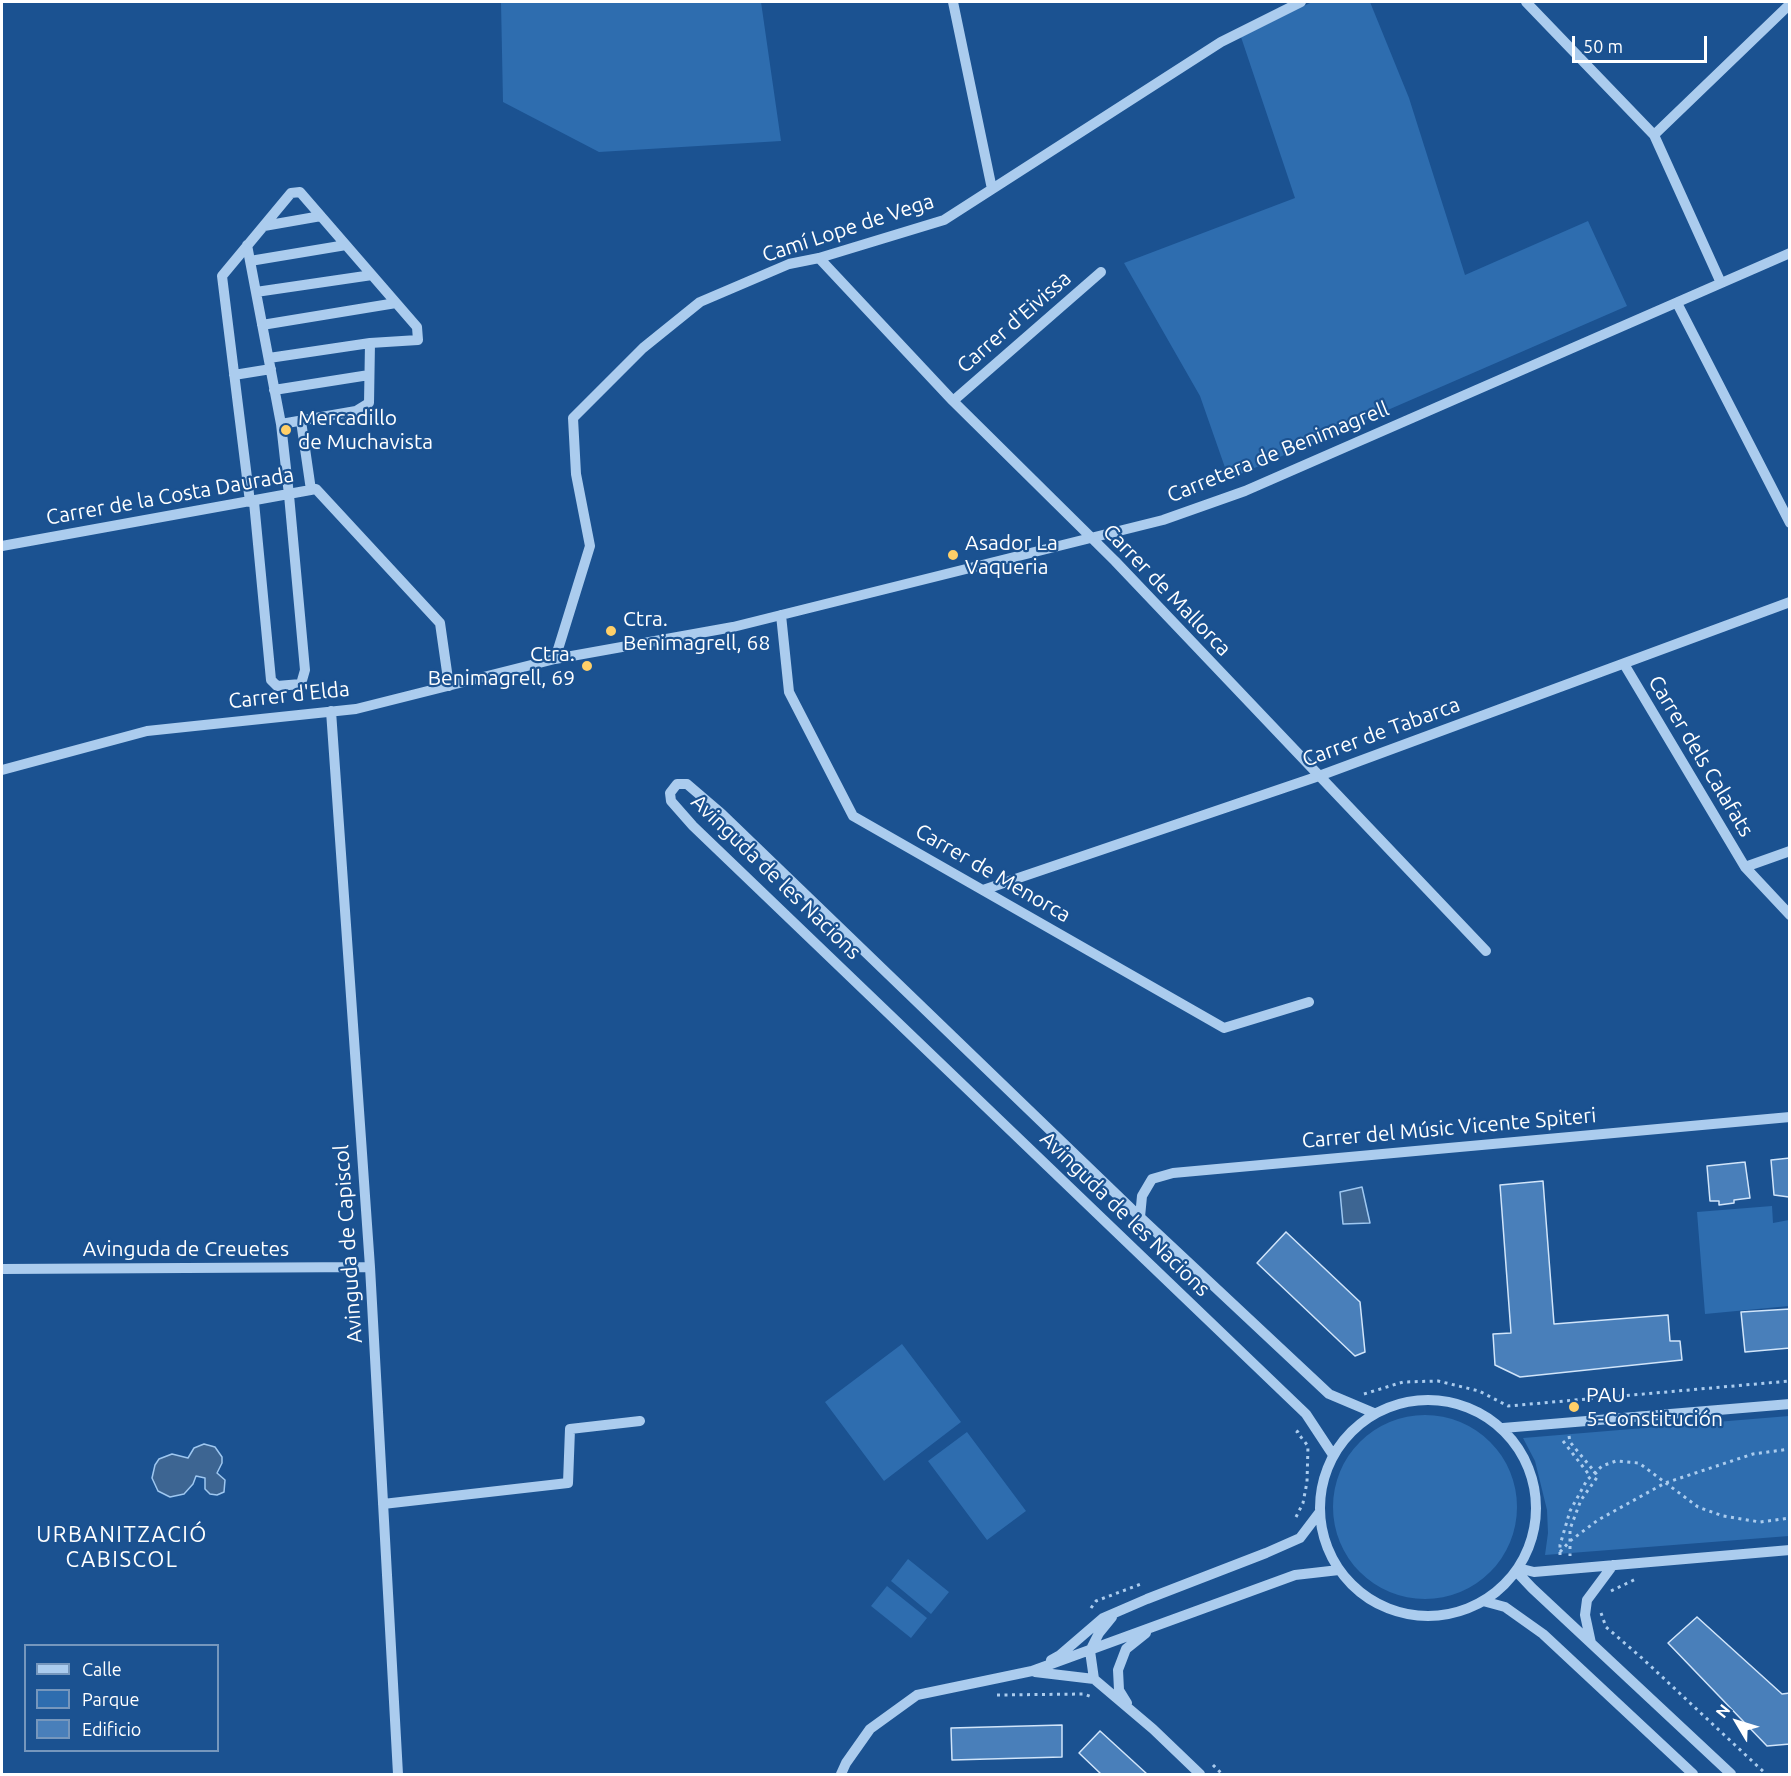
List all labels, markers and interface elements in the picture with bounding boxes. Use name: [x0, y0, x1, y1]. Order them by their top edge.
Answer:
scale bar: [1575, 24, 1710, 62]
text: 50 m: [1583, 36, 1623, 56]
street label: Camí Lope de Vega: [759, 188, 937, 268]
street label: Carrer d'Eivissa: [952, 266, 1076, 378]
street label: Carretera de Benimagrell: [1164, 396, 1392, 508]
place label: Mercadillo de Muchavista: [298, 405, 433, 455]
marker: Mercadillo de Muchavista: [279, 423, 293, 437]
street label: Carrer de la Costa Daurada: [44, 462, 296, 530]
street label: Carrer de Mallorca: [1098, 519, 1236, 661]
place label: Asador La Vaqueria: [965, 530, 1058, 580]
marker: Asador La Vaqueria: [946, 548, 960, 562]
place label: Ctra. Benimagrell, 68: [623, 606, 770, 656]
marker: Ctra. Benimagrell, 68: [604, 624, 618, 638]
place label: Ctra. Benimagrell, 69: [428, 641, 575, 691]
marker: Ctra. Benimagrell, 69: [580, 659, 594, 673]
street label: Carrer dels Calafats: [1643, 671, 1759, 841]
street label: Carrer d'Elda: [227, 676, 351, 714]
street label: Carrer de Tabarca: [1299, 692, 1463, 772]
street label: Avinguda de les Nacions: [686, 789, 866, 965]
street label: Carrer de Menorca: [911, 818, 1075, 928]
street label: Carrer del Músic Vicente Spiteri: [1301, 1103, 1597, 1153]
street label: Avinguda de les Nacions: [1035, 1126, 1215, 1302]
street label: Avinguda de Capiscol: [328, 1144, 368, 1344]
street label: Avinguda de Creuetes: [83, 1236, 289, 1262]
place label: PAU 5-Constitución: [1586, 1382, 1723, 1432]
marker: PAU 5-Constitución: [1567, 1400, 1581, 1414]
district label: URBANITZACIÓ CABISCOL: [36, 1522, 208, 1574]
legend: [24, 1644, 219, 1752]
text: Calle: [82, 1659, 122, 1679]
text: Parque: [82, 1689, 139, 1709]
north arrow: [1707, 1692, 1767, 1752]
text: N: [1712, 1701, 1734, 1721]
text: Edificio: [82, 1719, 141, 1739]

